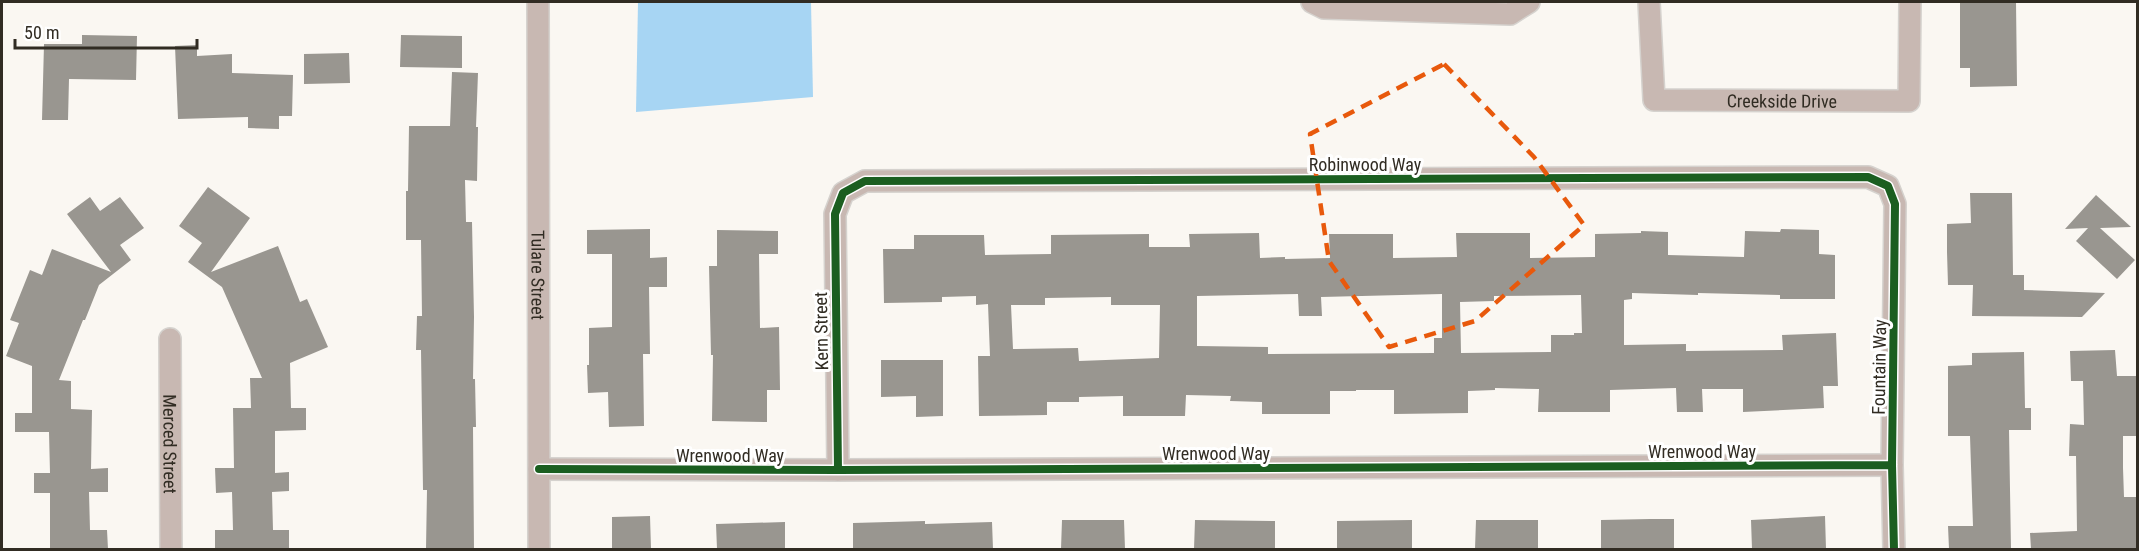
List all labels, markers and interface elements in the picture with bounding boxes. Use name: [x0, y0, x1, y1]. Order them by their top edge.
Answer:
scale bar: [15, 12, 196, 50]
text: 50 m: [24, 22, 59, 43]
street label: Creekside Drive: [1727, 90, 1837, 111]
street label: Robinwood Way: [1309, 154, 1422, 175]
street label: Tulare Street: [528, 230, 549, 320]
street label: Kern Street: [810, 292, 832, 370]
street label: Fountain Way: [1868, 319, 1890, 415]
street label: Merced Street: [160, 394, 181, 494]
street label: Wrenwood Way: [1648, 441, 1757, 462]
street label: Wrenwood Way: [1162, 443, 1271, 464]
street label: Wrenwood Way: [676, 445, 785, 466]

